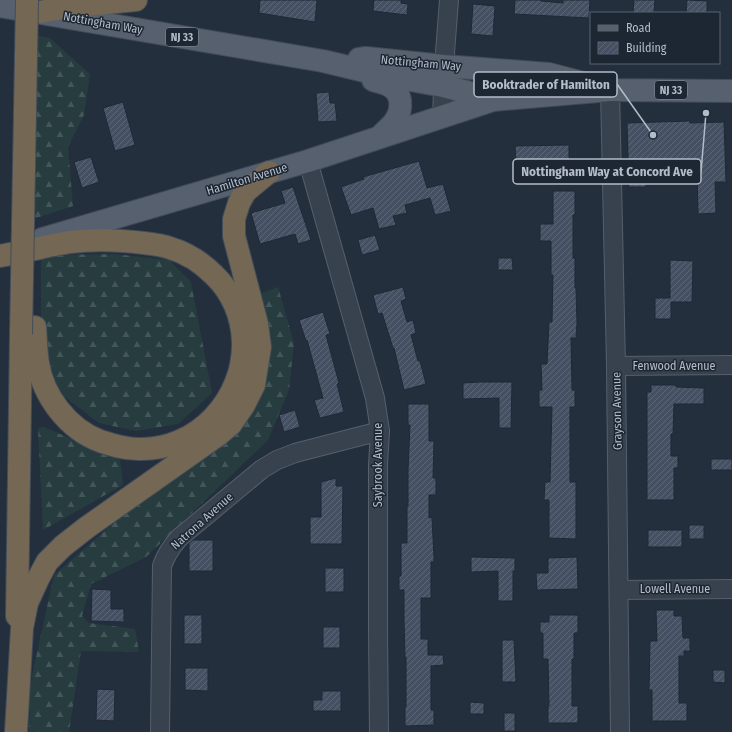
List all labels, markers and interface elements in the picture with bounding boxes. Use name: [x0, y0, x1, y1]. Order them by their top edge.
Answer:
street label: Nottingham Way: [62, 9, 144, 37]
legend: [590, 12, 720, 64]
text: Road: [626, 21, 651, 35]
road number: NJ 33: [166, 28, 198, 46]
text: Building: [626, 41, 667, 55]
street label: Nottingham Way: [380, 53, 462, 74]
callout: Booktrader of Hamilton: [474, 72, 617, 97]
text: Booktrader of Hamilton: [482, 77, 610, 92]
road number: NJ 33: [655, 81, 687, 99]
callout: Nottingham Way at Concord Ave: [513, 159, 701, 184]
street label: Hamilton Avenue: [205, 160, 289, 198]
text: Nottingham Way at Concord Ave: [521, 164, 693, 179]
street label: Fenwood Avenue: [633, 359, 716, 373]
street label: Grayson Avenue: [609, 372, 625, 450]
street label: Saybrook Avenue: [371, 423, 385, 507]
street label: Natrona Avenue: [168, 490, 236, 552]
street label: Lowell Avenue: [640, 582, 710, 596]

